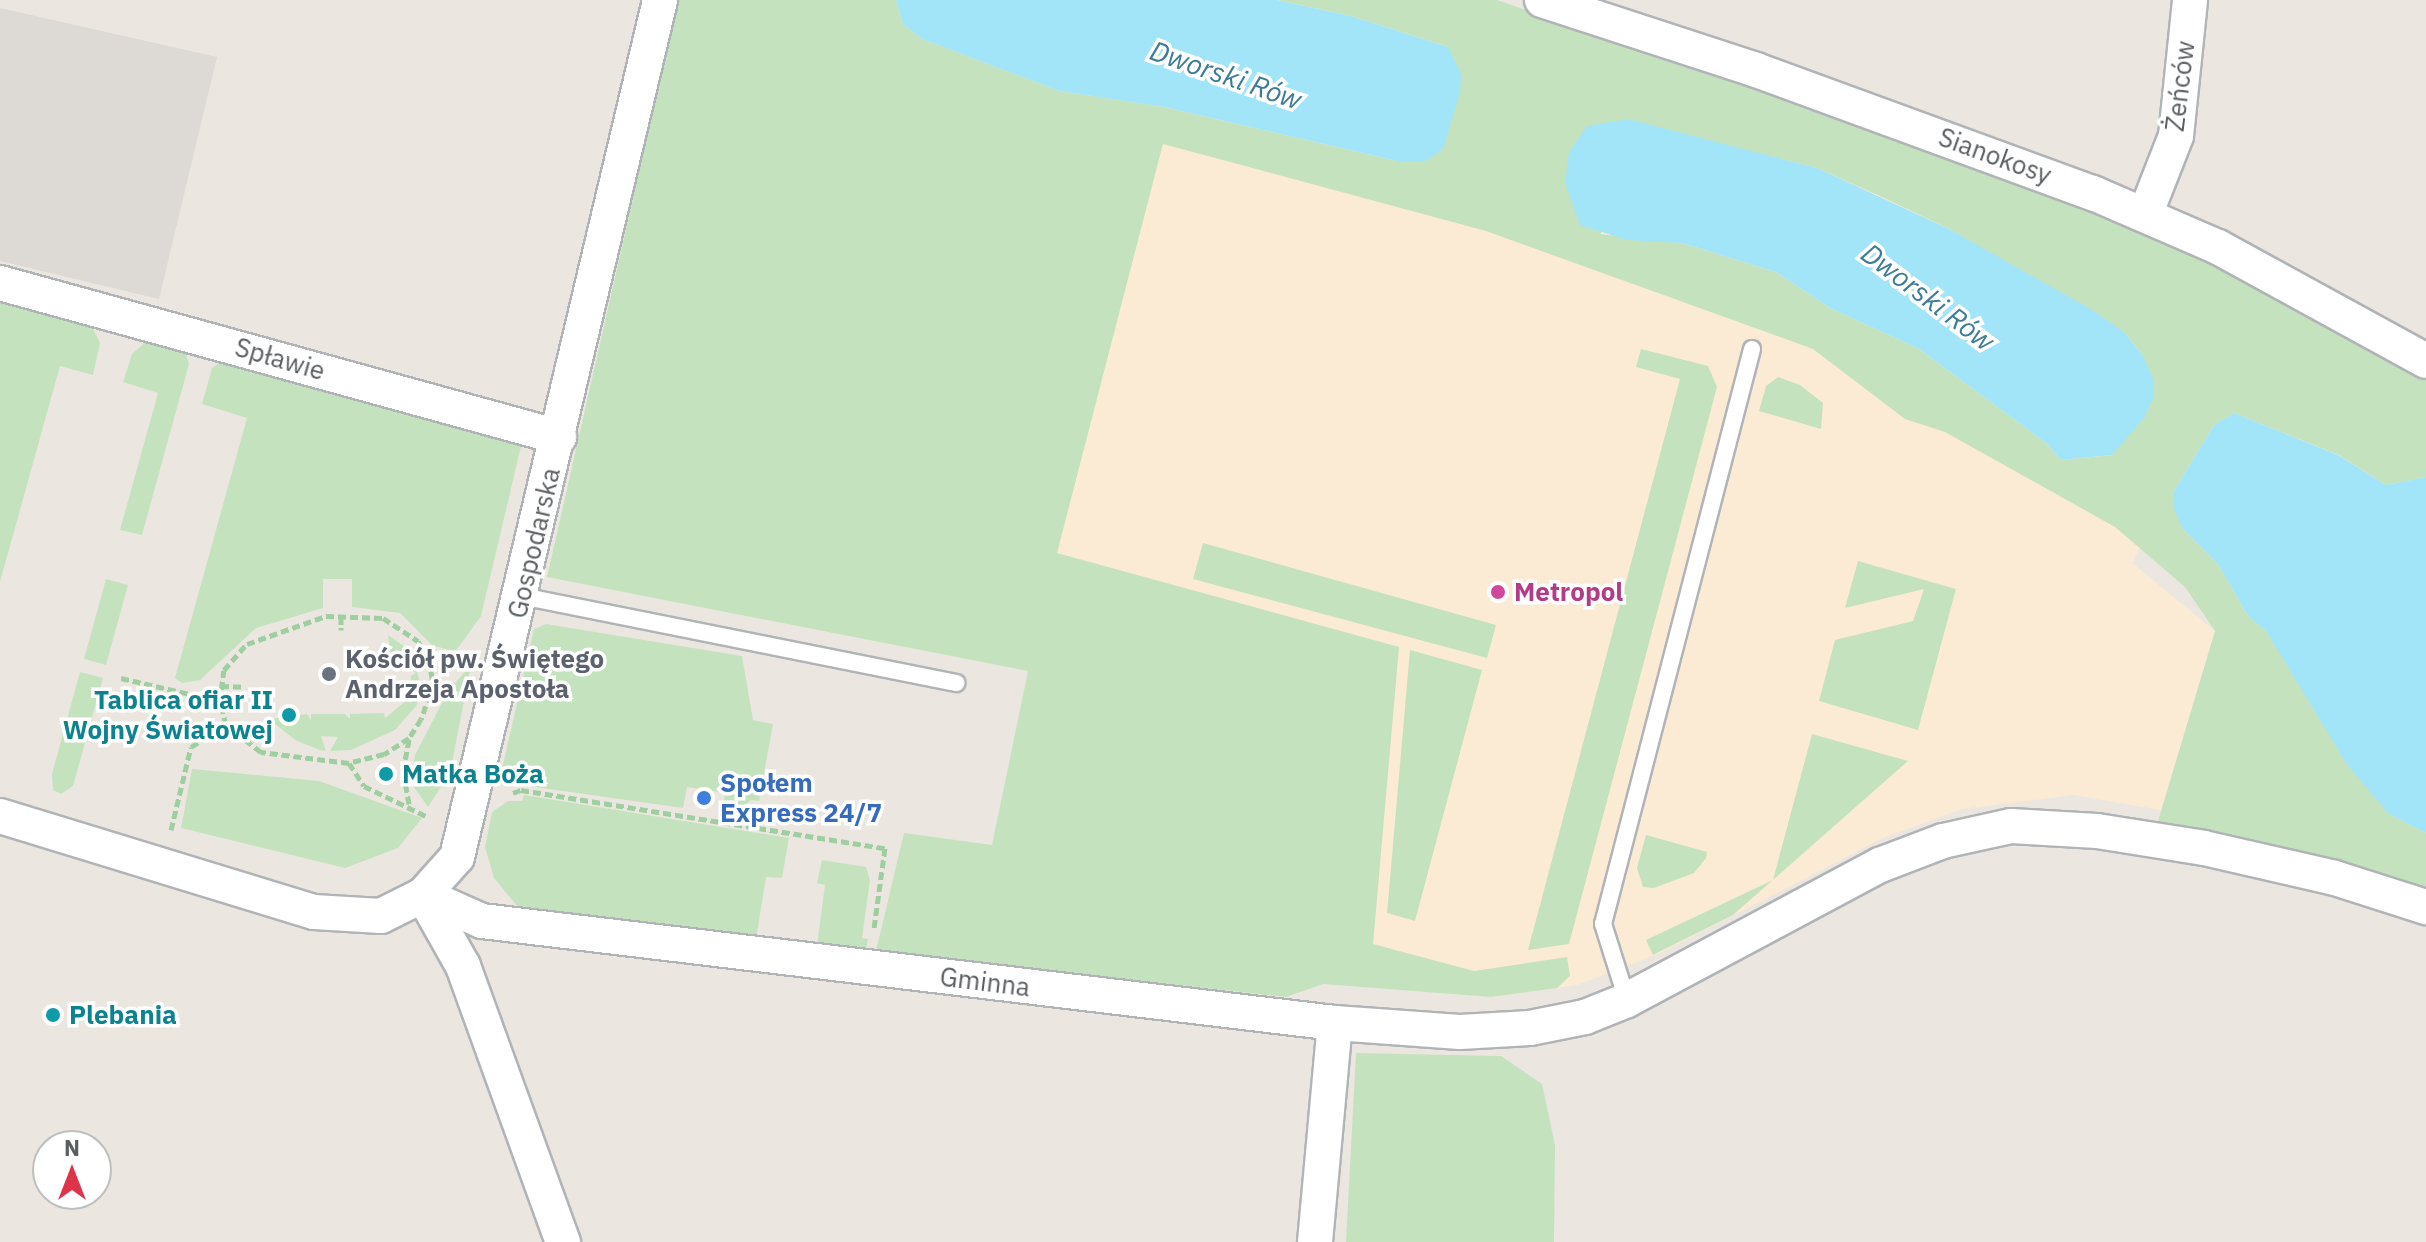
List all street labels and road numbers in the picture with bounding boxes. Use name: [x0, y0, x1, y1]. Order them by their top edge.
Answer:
street label: Żeńców: [2159, 39, 2201, 133]
street label: Sianokosy: [1934, 121, 2056, 191]
street label: Spławie: [232, 331, 328, 387]
street label: Gospodarska: [502, 465, 566, 621]
street label: Gminna: [938, 961, 1032, 1003]

